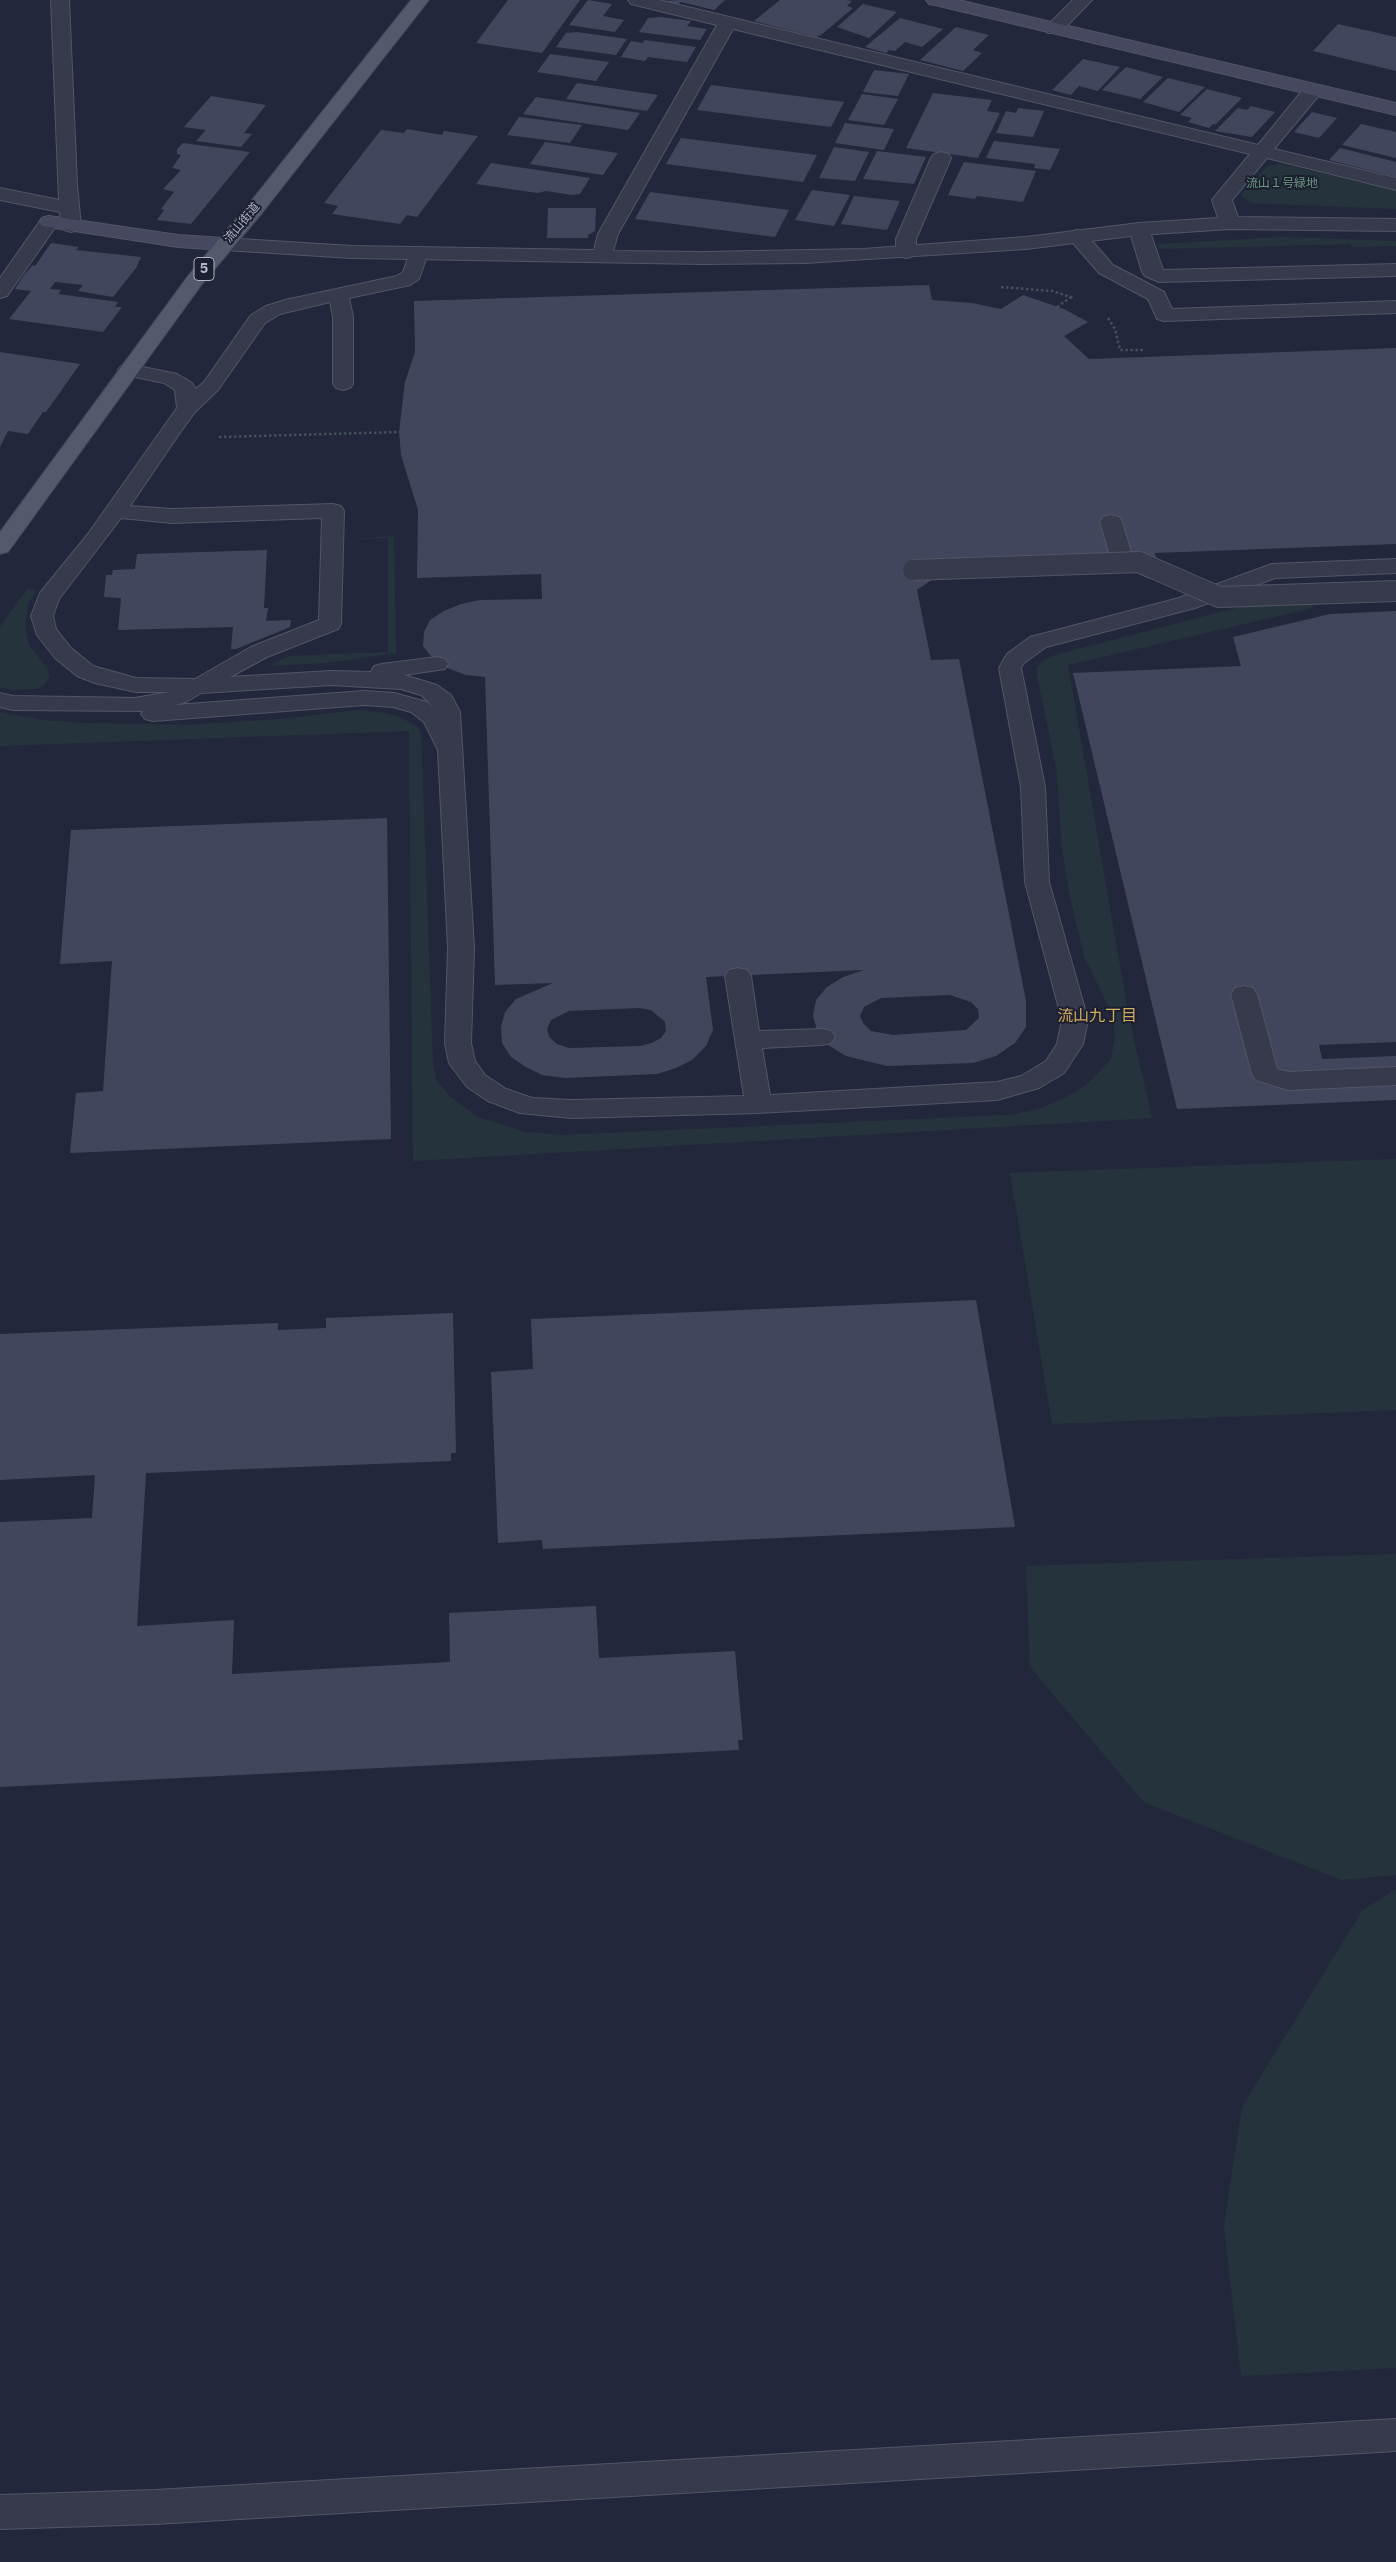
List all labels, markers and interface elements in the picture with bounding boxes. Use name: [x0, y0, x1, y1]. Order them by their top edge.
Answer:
park label: 流山１号緑地: [1246, 177, 1318, 191]
street label: 流山街道: [221, 200, 263, 246]
road number: 5: [194, 258, 214, 280]
district label: 流山九丁目: [1057, 1006, 1137, 1026]

